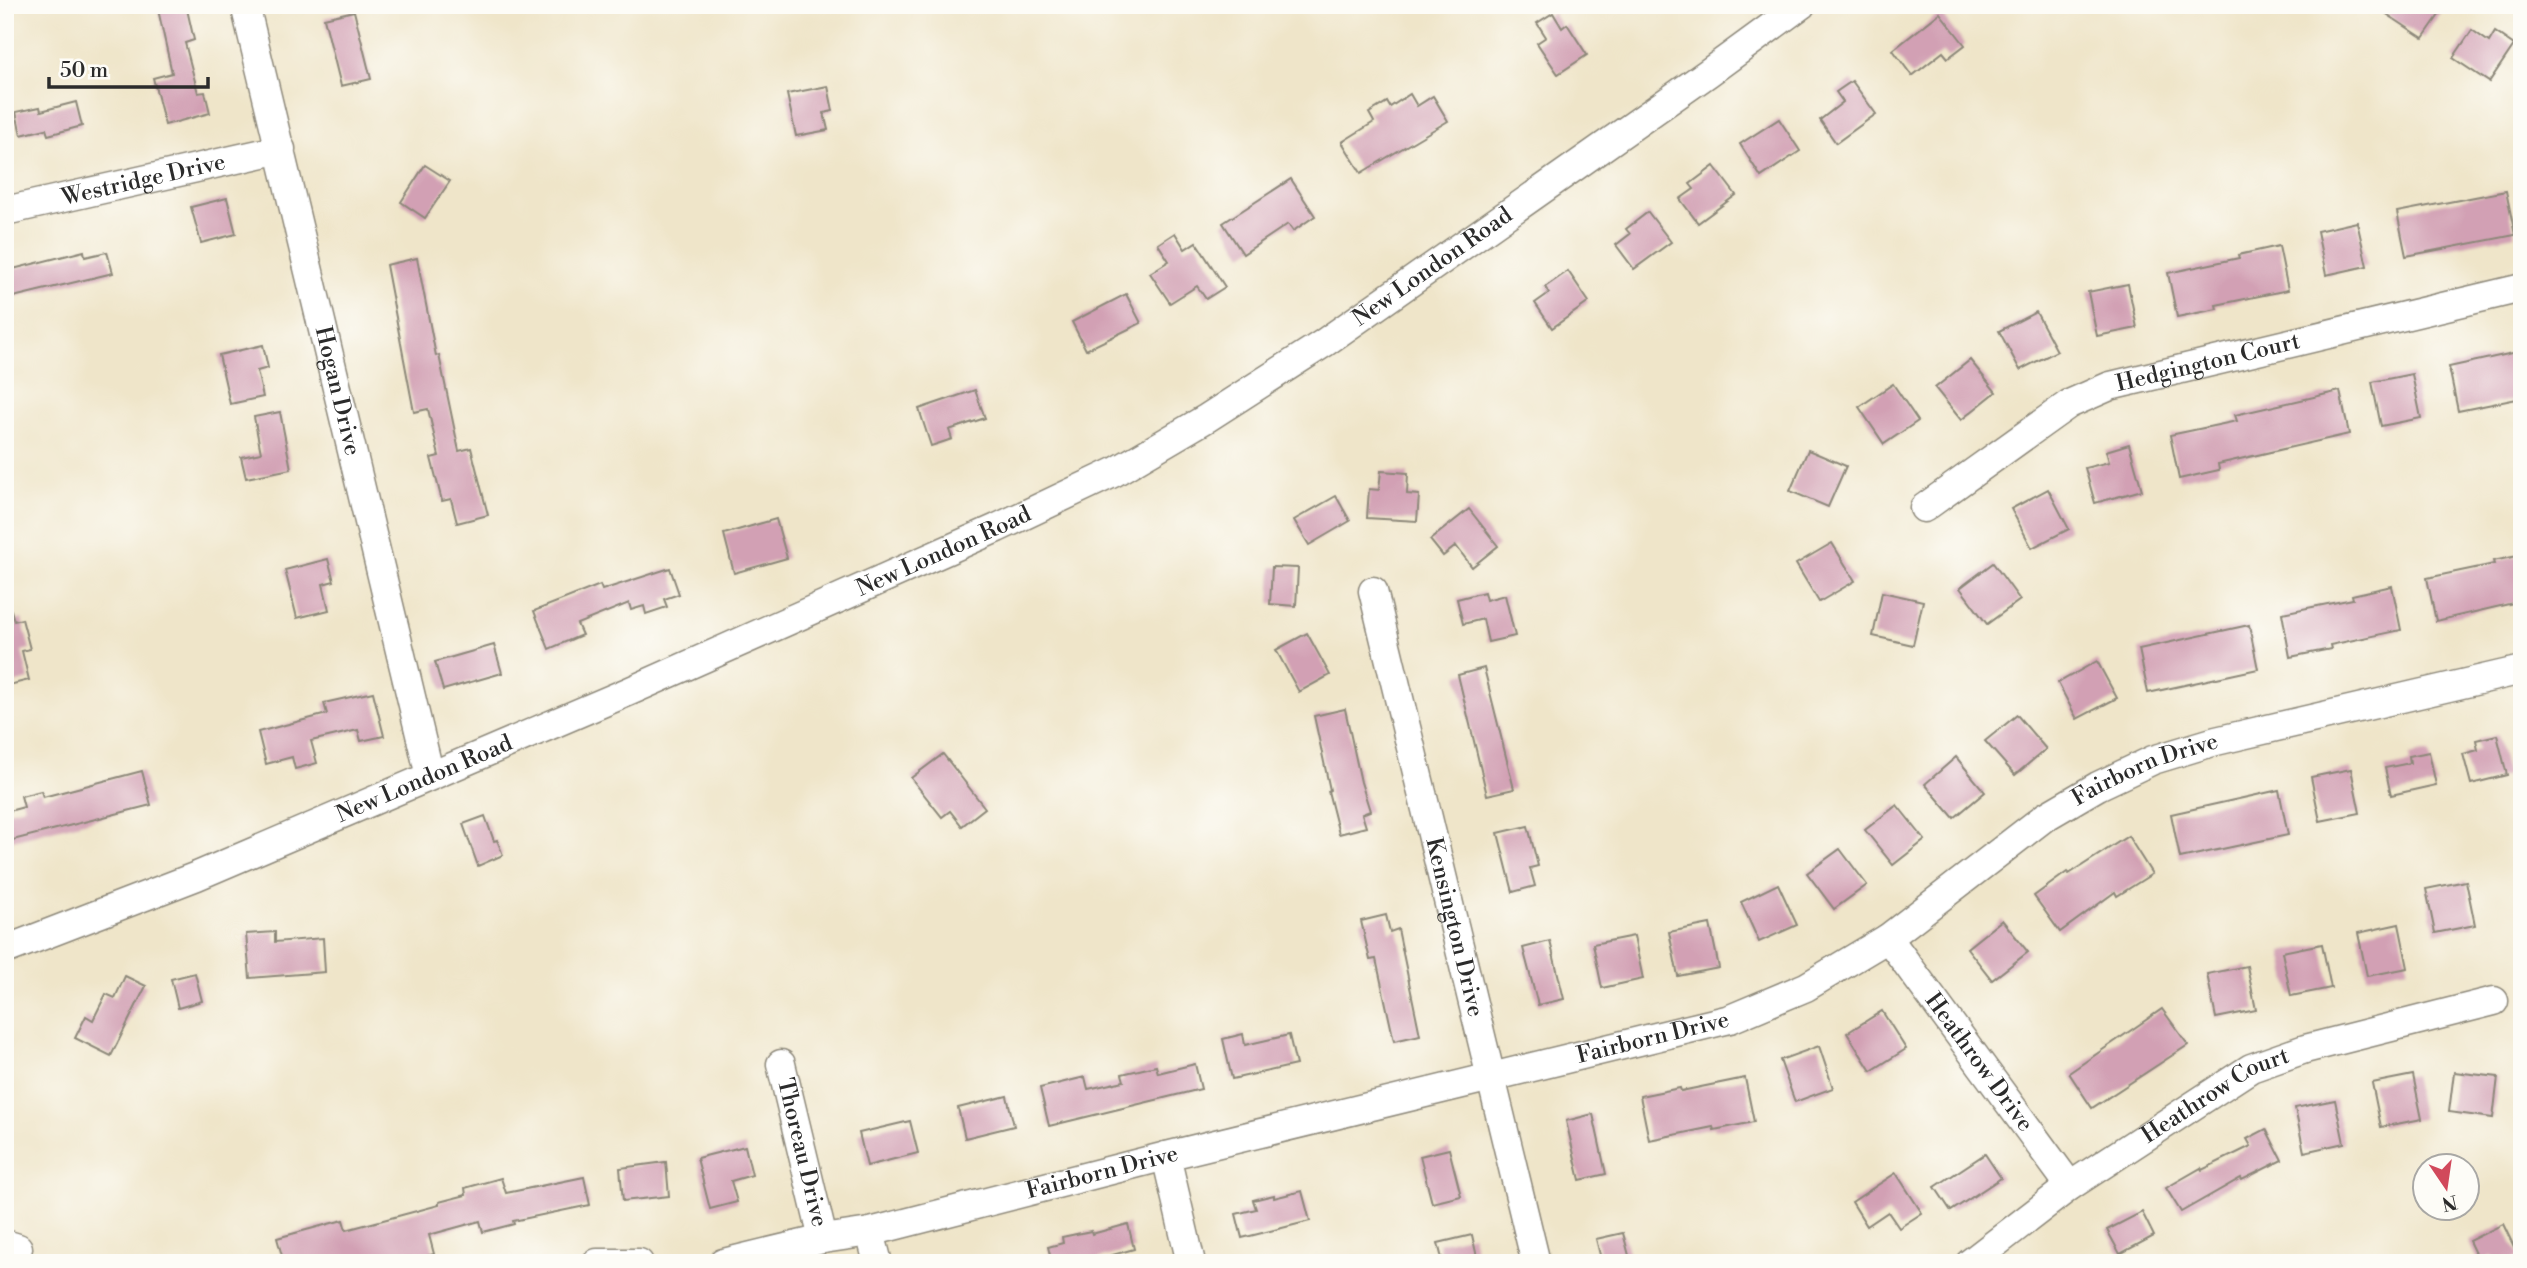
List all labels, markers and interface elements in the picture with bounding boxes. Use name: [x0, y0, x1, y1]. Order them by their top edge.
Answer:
scale bar: [49, 46, 208, 90]
text: 50 m: [60, 58, 108, 84]
street label: Westridge Drive: [58, 148, 228, 212]
street label: New London Road: [1347, 201, 1518, 333]
street label: Hogan Drive: [309, 324, 367, 458]
street label: Hedgington Court: [2113, 327, 2303, 398]
street label: New London Road: [852, 500, 1036, 603]
street label: Fairborn Drive: [2067, 727, 2221, 812]
street label: New London Road: [332, 729, 517, 829]
street label: Kensington Drive: [1419, 835, 1490, 1020]
street label: Heathrow Drive: [1919, 987, 2039, 1137]
street label: Fairborn Drive: [1574, 1006, 1732, 1070]
street label: Heathrow Court: [2136, 1042, 2293, 1150]
street label: Thoreau Drive: [771, 1075, 834, 1230]
street label: Fairborn Drive: [1023, 1140, 1181, 1205]
north arrow: [2412, 1152, 2482, 1222]
text: N: [2440, 1189, 2460, 1216]

